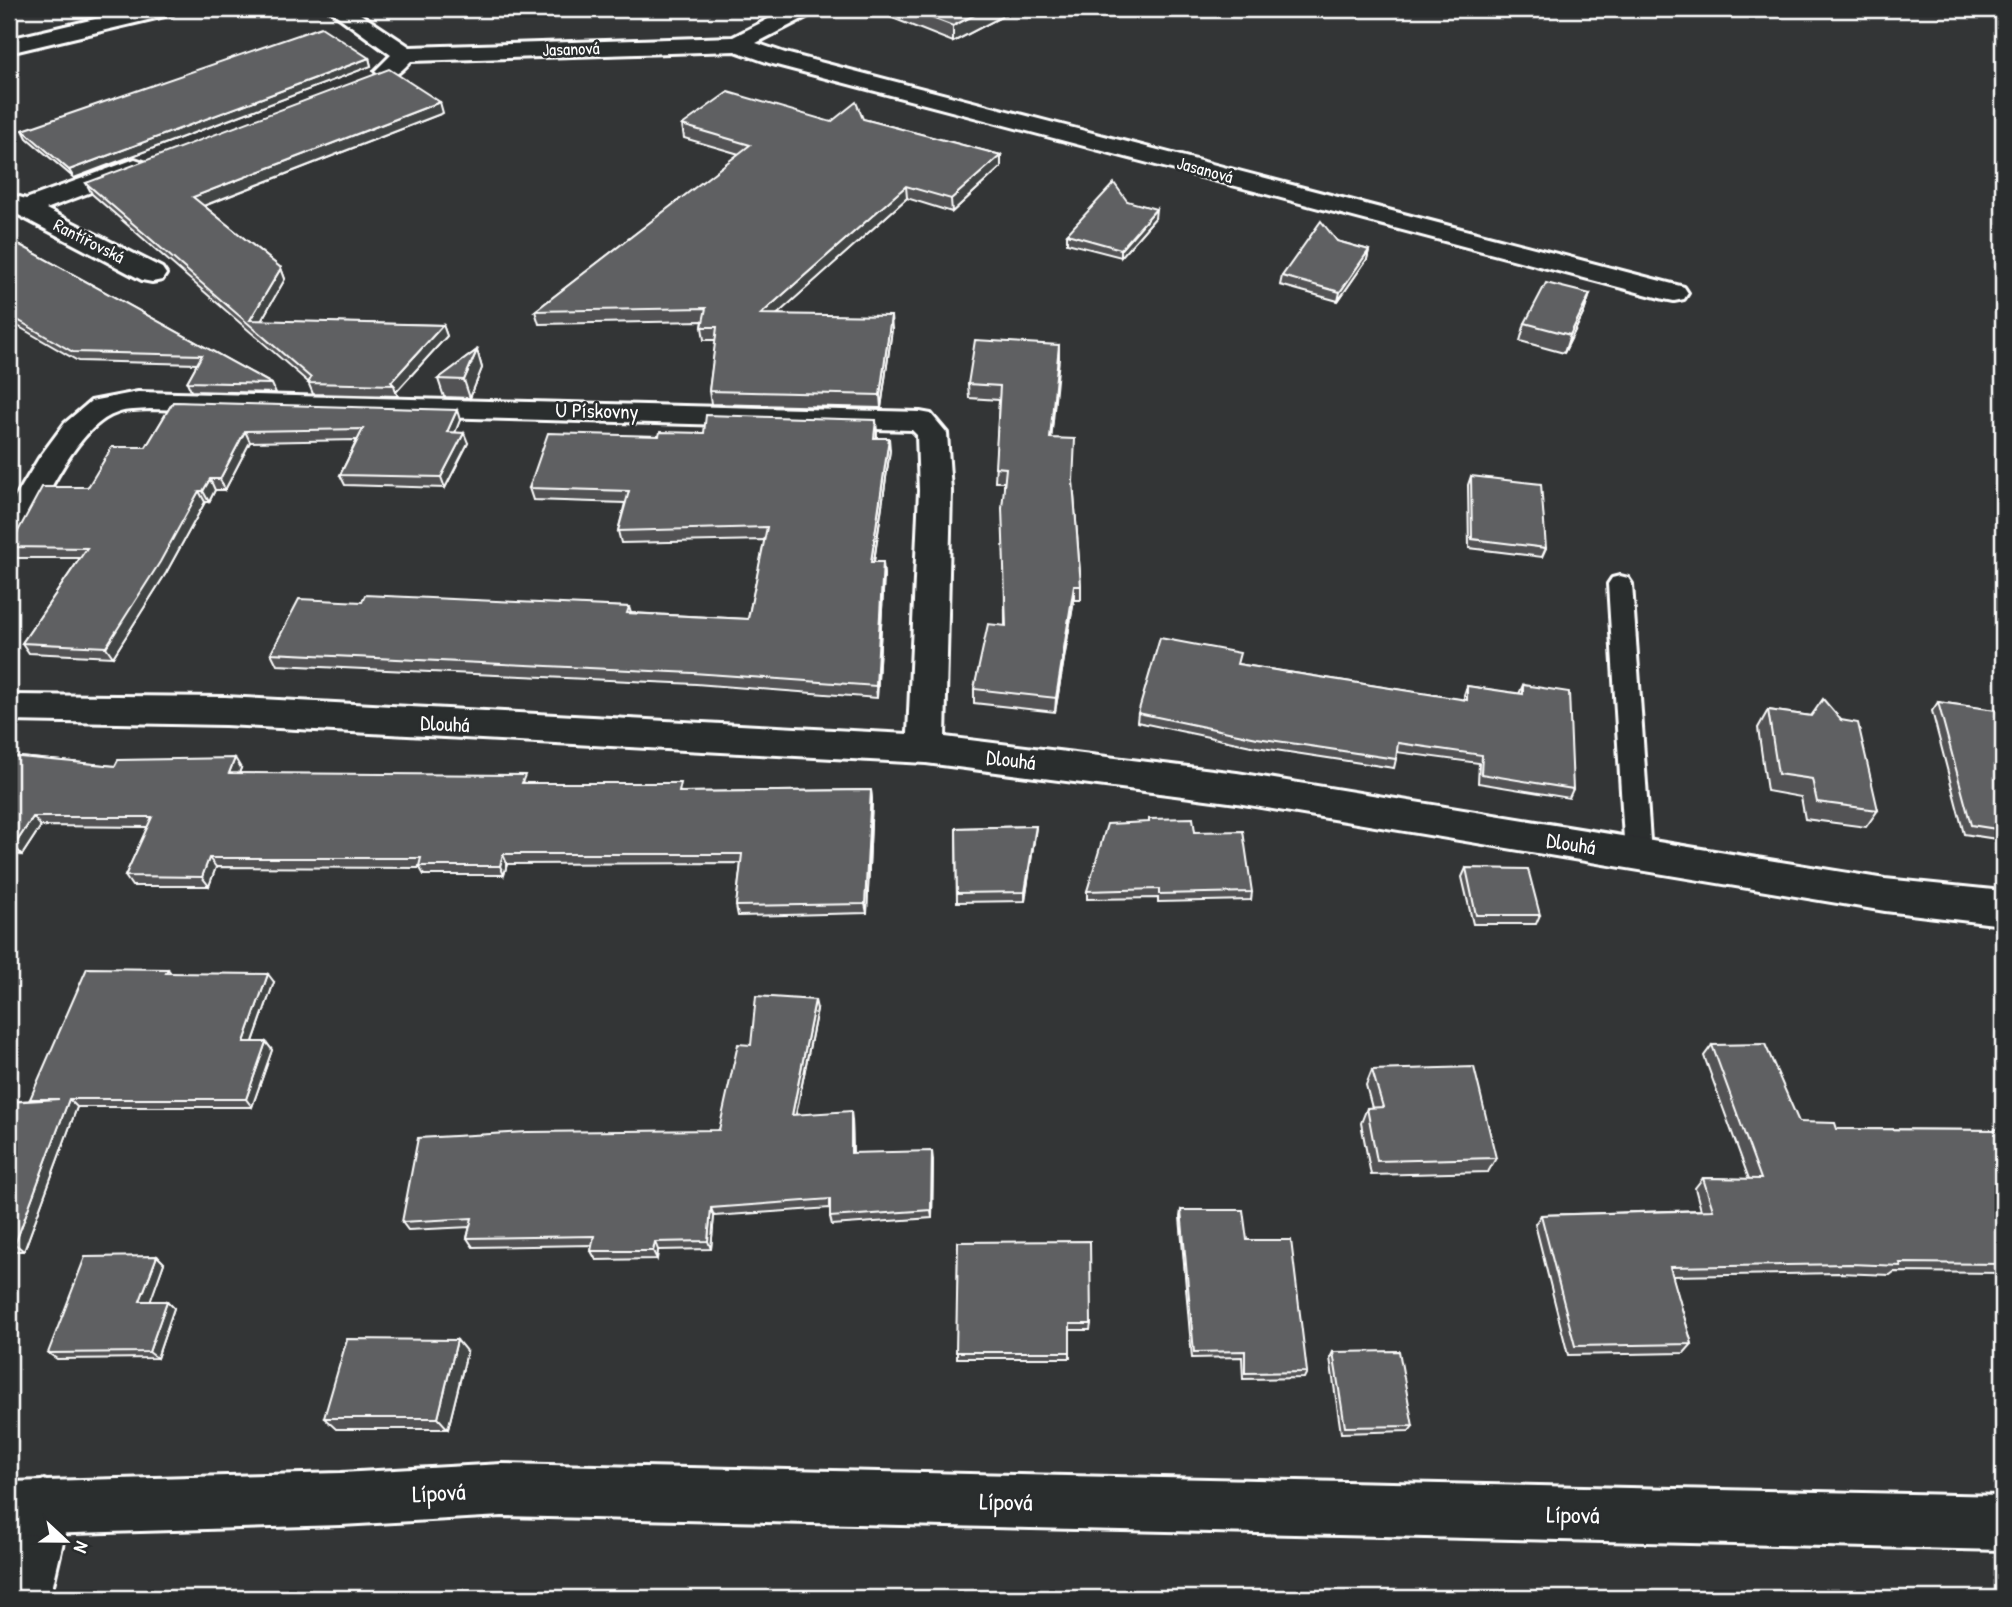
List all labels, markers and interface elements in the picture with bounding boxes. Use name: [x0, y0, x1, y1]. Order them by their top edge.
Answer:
street label: Jasanová: [542, 35, 600, 62]
street label: Jasanová: [1174, 150, 1236, 189]
street label: Rantířovská: [49, 212, 129, 269]
street label: U Pískovny: [555, 395, 639, 426]
street label: Dlouhá: [420, 708, 470, 739]
street label: Dlouhá: [985, 742, 1037, 777]
street label: Dlouhá: [1544, 825, 1598, 862]
street label: Lípová: [412, 1475, 466, 1509]
street label: Lípová: [979, 1485, 1033, 1517]
street label: Lípová: [1546, 1498, 1600, 1530]
north arrow: [32, 1506, 102, 1576]
text: N: [68, 1538, 96, 1557]

